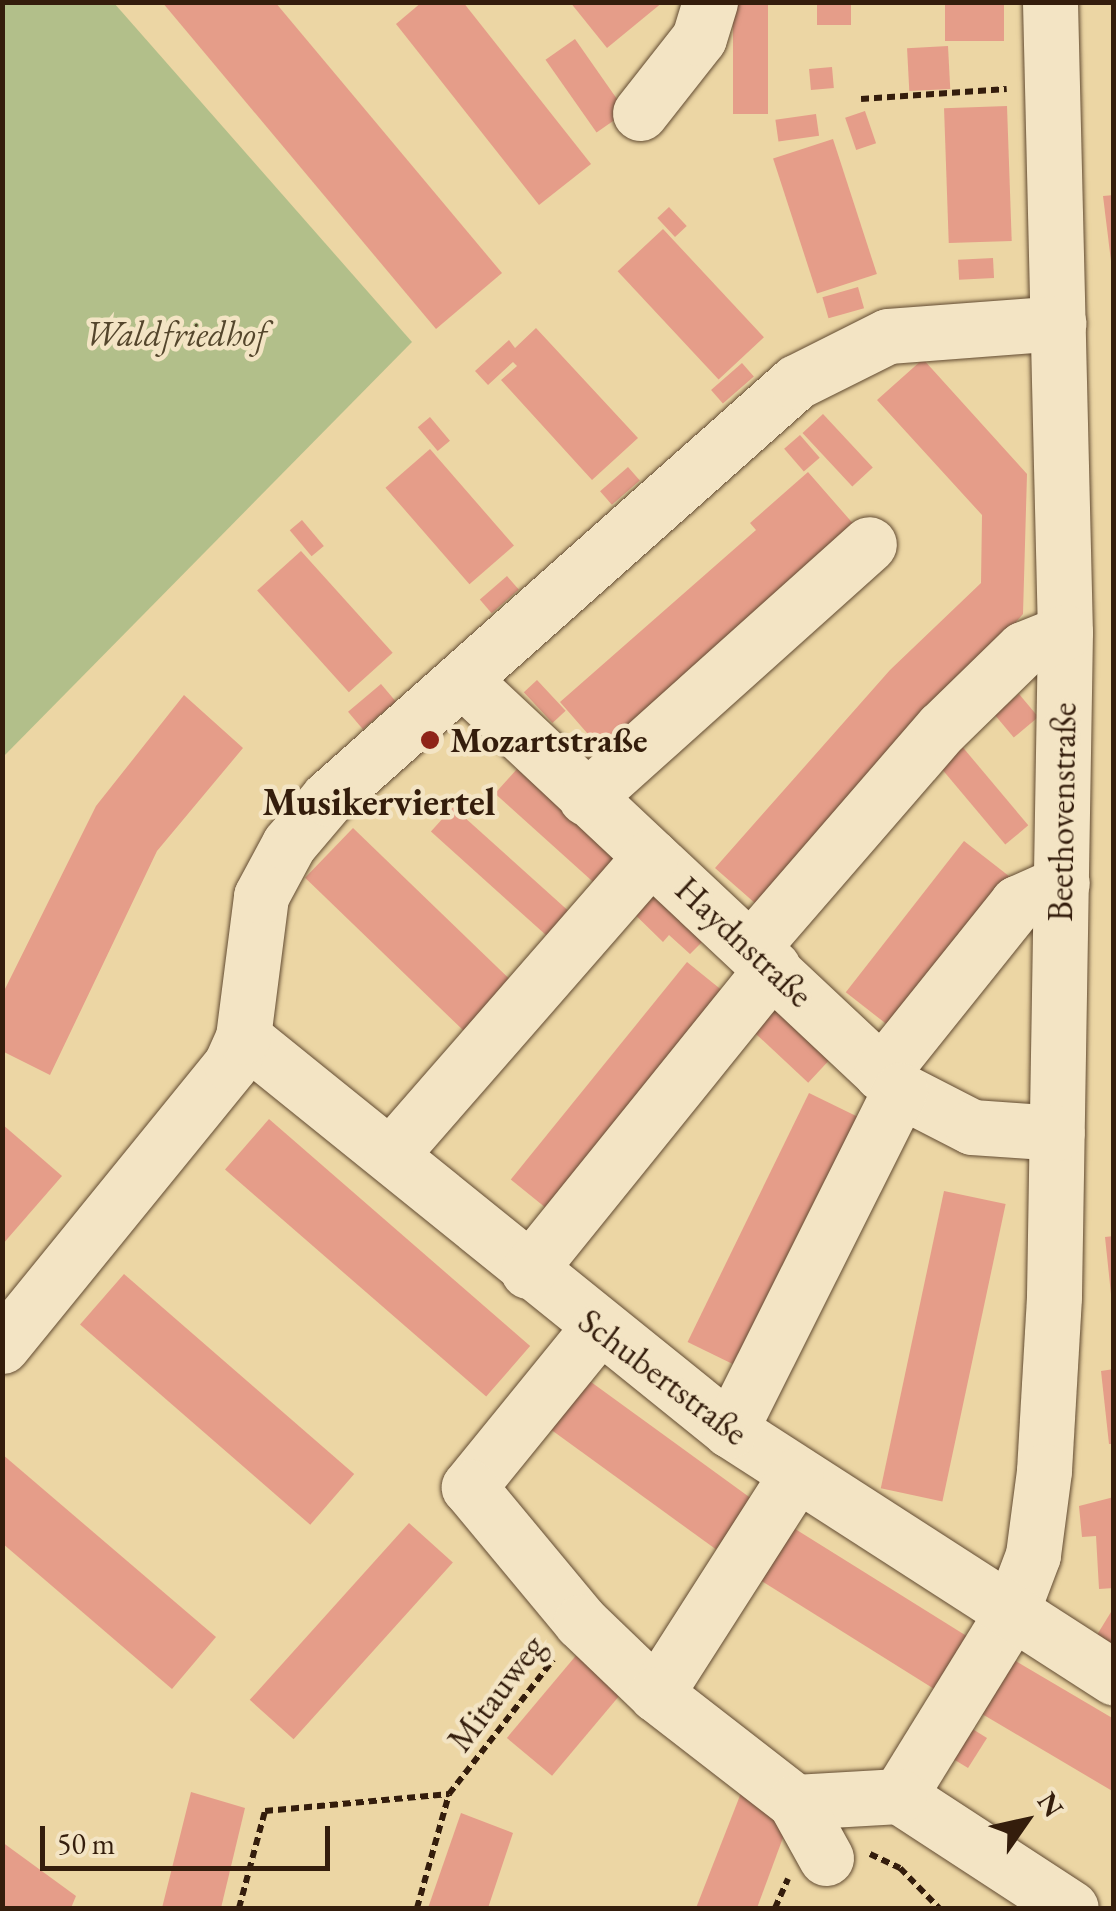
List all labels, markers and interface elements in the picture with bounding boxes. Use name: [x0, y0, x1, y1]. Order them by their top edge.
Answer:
park label: Waldfriedhof: [85, 313, 267, 355]
street label: Beethovenstraße: [1039, 702, 1085, 922]
place label: Mozartstraße: [450, 719, 648, 761]
marker: Mozartstraße: [419, 729, 441, 751]
district label: Musikerviertel: [262, 779, 496, 825]
street label: Haydnstraße: [667, 868, 821, 1016]
street label: Schubertstraße: [570, 1300, 756, 1454]
street label: Mitauweg: [438, 1626, 554, 1760]
north arrow: [976, 1771, 1076, 1871]
text: N: [1030, 1785, 1072, 1824]
scale bar: [45, 1806, 335, 1868]
text: 50 m: [57, 1824, 115, 1863]

